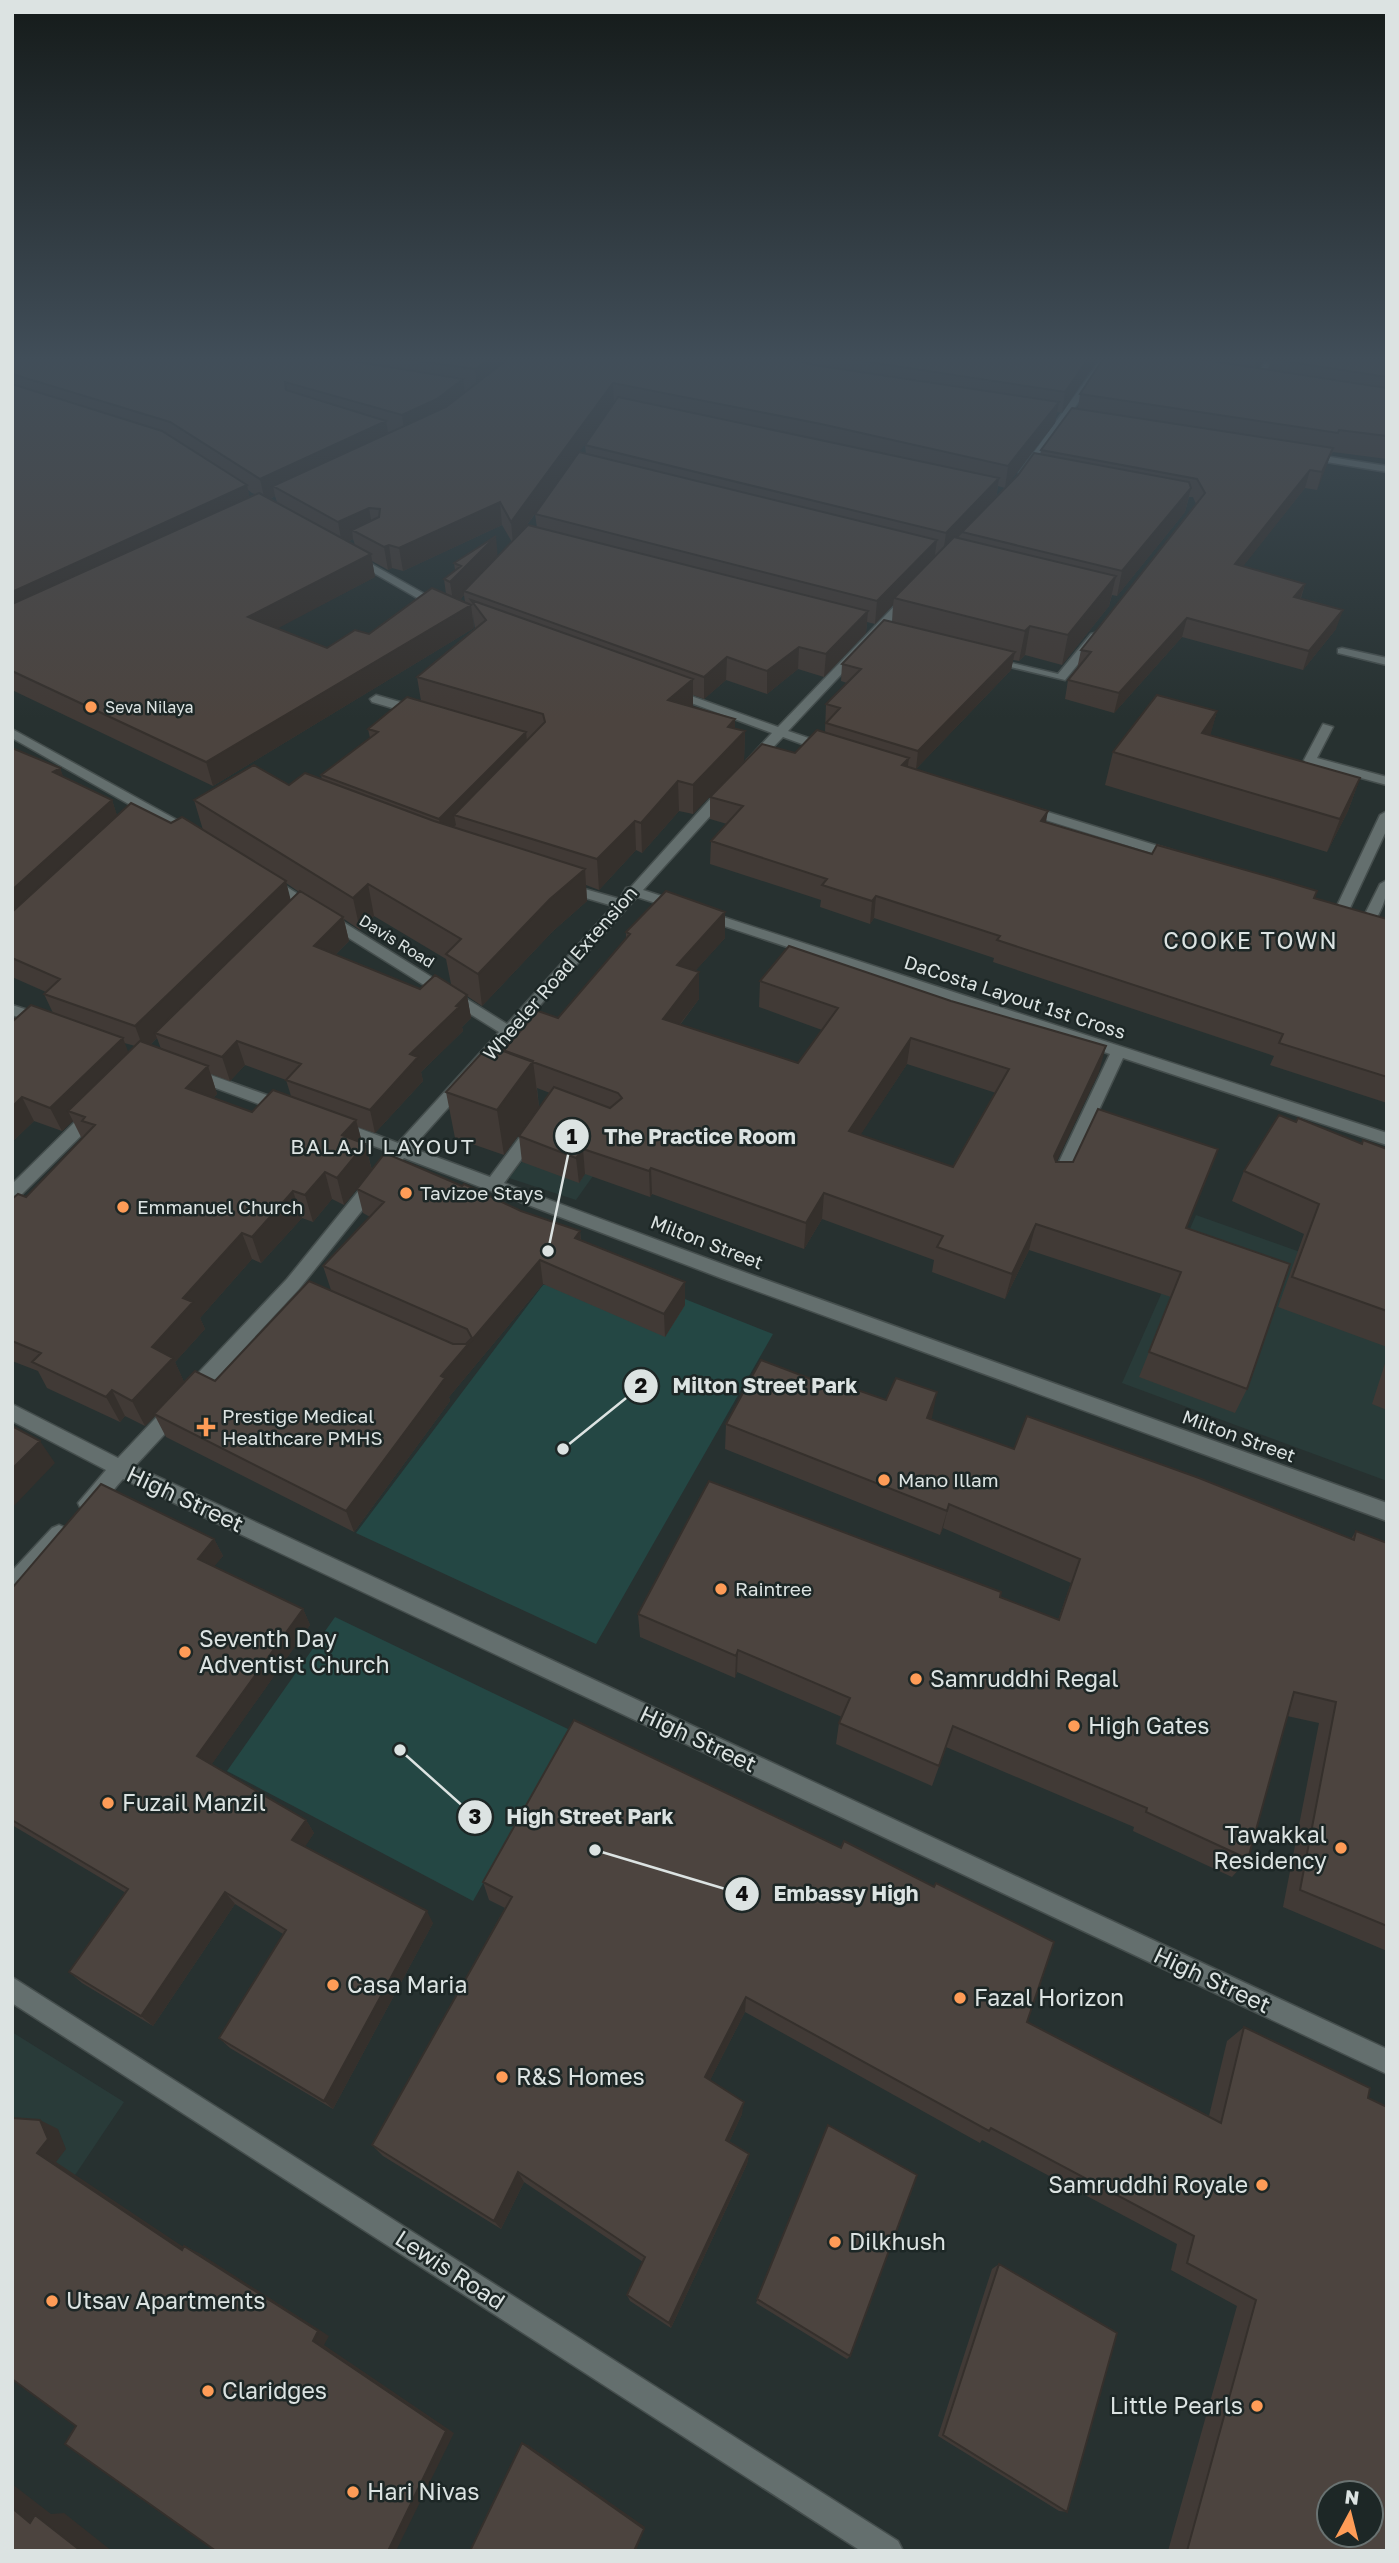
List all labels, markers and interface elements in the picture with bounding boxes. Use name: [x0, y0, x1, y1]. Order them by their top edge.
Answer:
place label: Seva Nilaya: [105, 697, 194, 717]
marker: Seva Nilaya: [83, 699, 99, 715]
street label: Wheeler Road Extension: [478, 881, 642, 1064]
street label: Davis Road: [356, 910, 438, 972]
district label: COOKE TOWN: [1163, 926, 1339, 954]
street label: DaCosta Layout 1st Cross: [901, 950, 1129, 1043]
callout: The Practice Room: [555, 1115, 810, 1157]
text: 1: [567, 1123, 578, 1149]
text: The Practice Room: [604, 1123, 796, 1149]
district label: BALAJI LAYOUT: [290, 1133, 476, 1159]
place label: Tavizoe Stays: [420, 1181, 543, 1204]
marker: Tavizoe Stays: [398, 1185, 414, 1201]
place label: Emmanuel Church: [137, 1195, 303, 1218]
marker: Emmanuel Church: [115, 1199, 131, 1215]
street label: Milton Street: [648, 1210, 767, 1274]
callout: Milton Street Park: [624, 1365, 872, 1407]
text: 2: [635, 1372, 648, 1398]
text: Milton Street Park: [673, 1372, 857, 1398]
place label: Prestige Medical Healthcare PMHS: [222, 1404, 383, 1449]
street label: Milton Street: [1179, 1404, 1299, 1467]
marker: Prestige Medical Healthcare PMHS: [196, 1417, 216, 1437]
street label: High Street: [123, 1459, 248, 1537]
place label: Mano Illam: [898, 1468, 999, 1491]
marker: Mano Illam: [876, 1472, 892, 1488]
place label: Raintree: [735, 1577, 812, 1600]
marker: Raintree: [713, 1581, 729, 1597]
place label: Seventh Day Adventist Church: [199, 1624, 390, 1678]
marker: Seventh Day Adventist Church: [177, 1644, 193, 1660]
place label: Samruddhi Regal: [930, 1664, 1119, 1692]
marker: Samruddhi Regal: [908, 1671, 924, 1687]
street label: High Street: [636, 1699, 761, 1777]
place label: High Gates: [1088, 1711, 1209, 1739]
marker: High Gates: [1066, 1718, 1082, 1734]
place label: Fuzail Manzil: [122, 1788, 266, 1816]
marker: Fuzail Manzil: [100, 1795, 116, 1811]
callout: High Street Park: [457, 1796, 688, 1838]
text: 3: [469, 1803, 481, 1829]
text: High Street Park: [506, 1803, 674, 1829]
place label: Tawakkal Residency: [1213, 1820, 1327, 1874]
marker: Tawakkal Residency: [1333, 1840, 1349, 1856]
callout: Embassy High: [724, 1873, 933, 1915]
text: 4: [735, 1880, 749, 1906]
text: Embassy High: [773, 1880, 919, 1906]
street label: High Street: [1150, 1940, 1275, 2018]
place label: Casa Maria: [347, 1970, 467, 1998]
marker: Casa Maria: [325, 1977, 341, 1993]
place label: Fazal Horizon: [974, 1983, 1124, 2011]
marker: Fazal Horizon: [952, 1990, 968, 2006]
place label: R&S Homes: [516, 2062, 645, 2090]
marker: R&S Homes: [494, 2069, 510, 2085]
place label: Samruddhi Royale: [1048, 2170, 1248, 2198]
marker: Samruddhi Royale: [1254, 2177, 1270, 2193]
street label: Lewis Road: [390, 2223, 511, 2315]
place label: Dilkhush: [849, 2227, 946, 2255]
marker: Dilkhush: [827, 2234, 843, 2250]
place label: Utsav Apartments: [66, 2286, 266, 2314]
marker: Utsav Apartments: [44, 2293, 60, 2309]
place label: Claridges: [222, 2376, 327, 2404]
marker: Claridges: [200, 2383, 216, 2399]
place label: Little Pearls: [1110, 2391, 1243, 2419]
marker: Little Pearls: [1249, 2398, 1265, 2414]
place label: Hari Nivas: [367, 2477, 479, 2505]
north arrow: [1315, 2479, 1385, 2549]
marker: Hari Nivas: [345, 2484, 361, 2500]
text: N: [1344, 2484, 1361, 2509]

